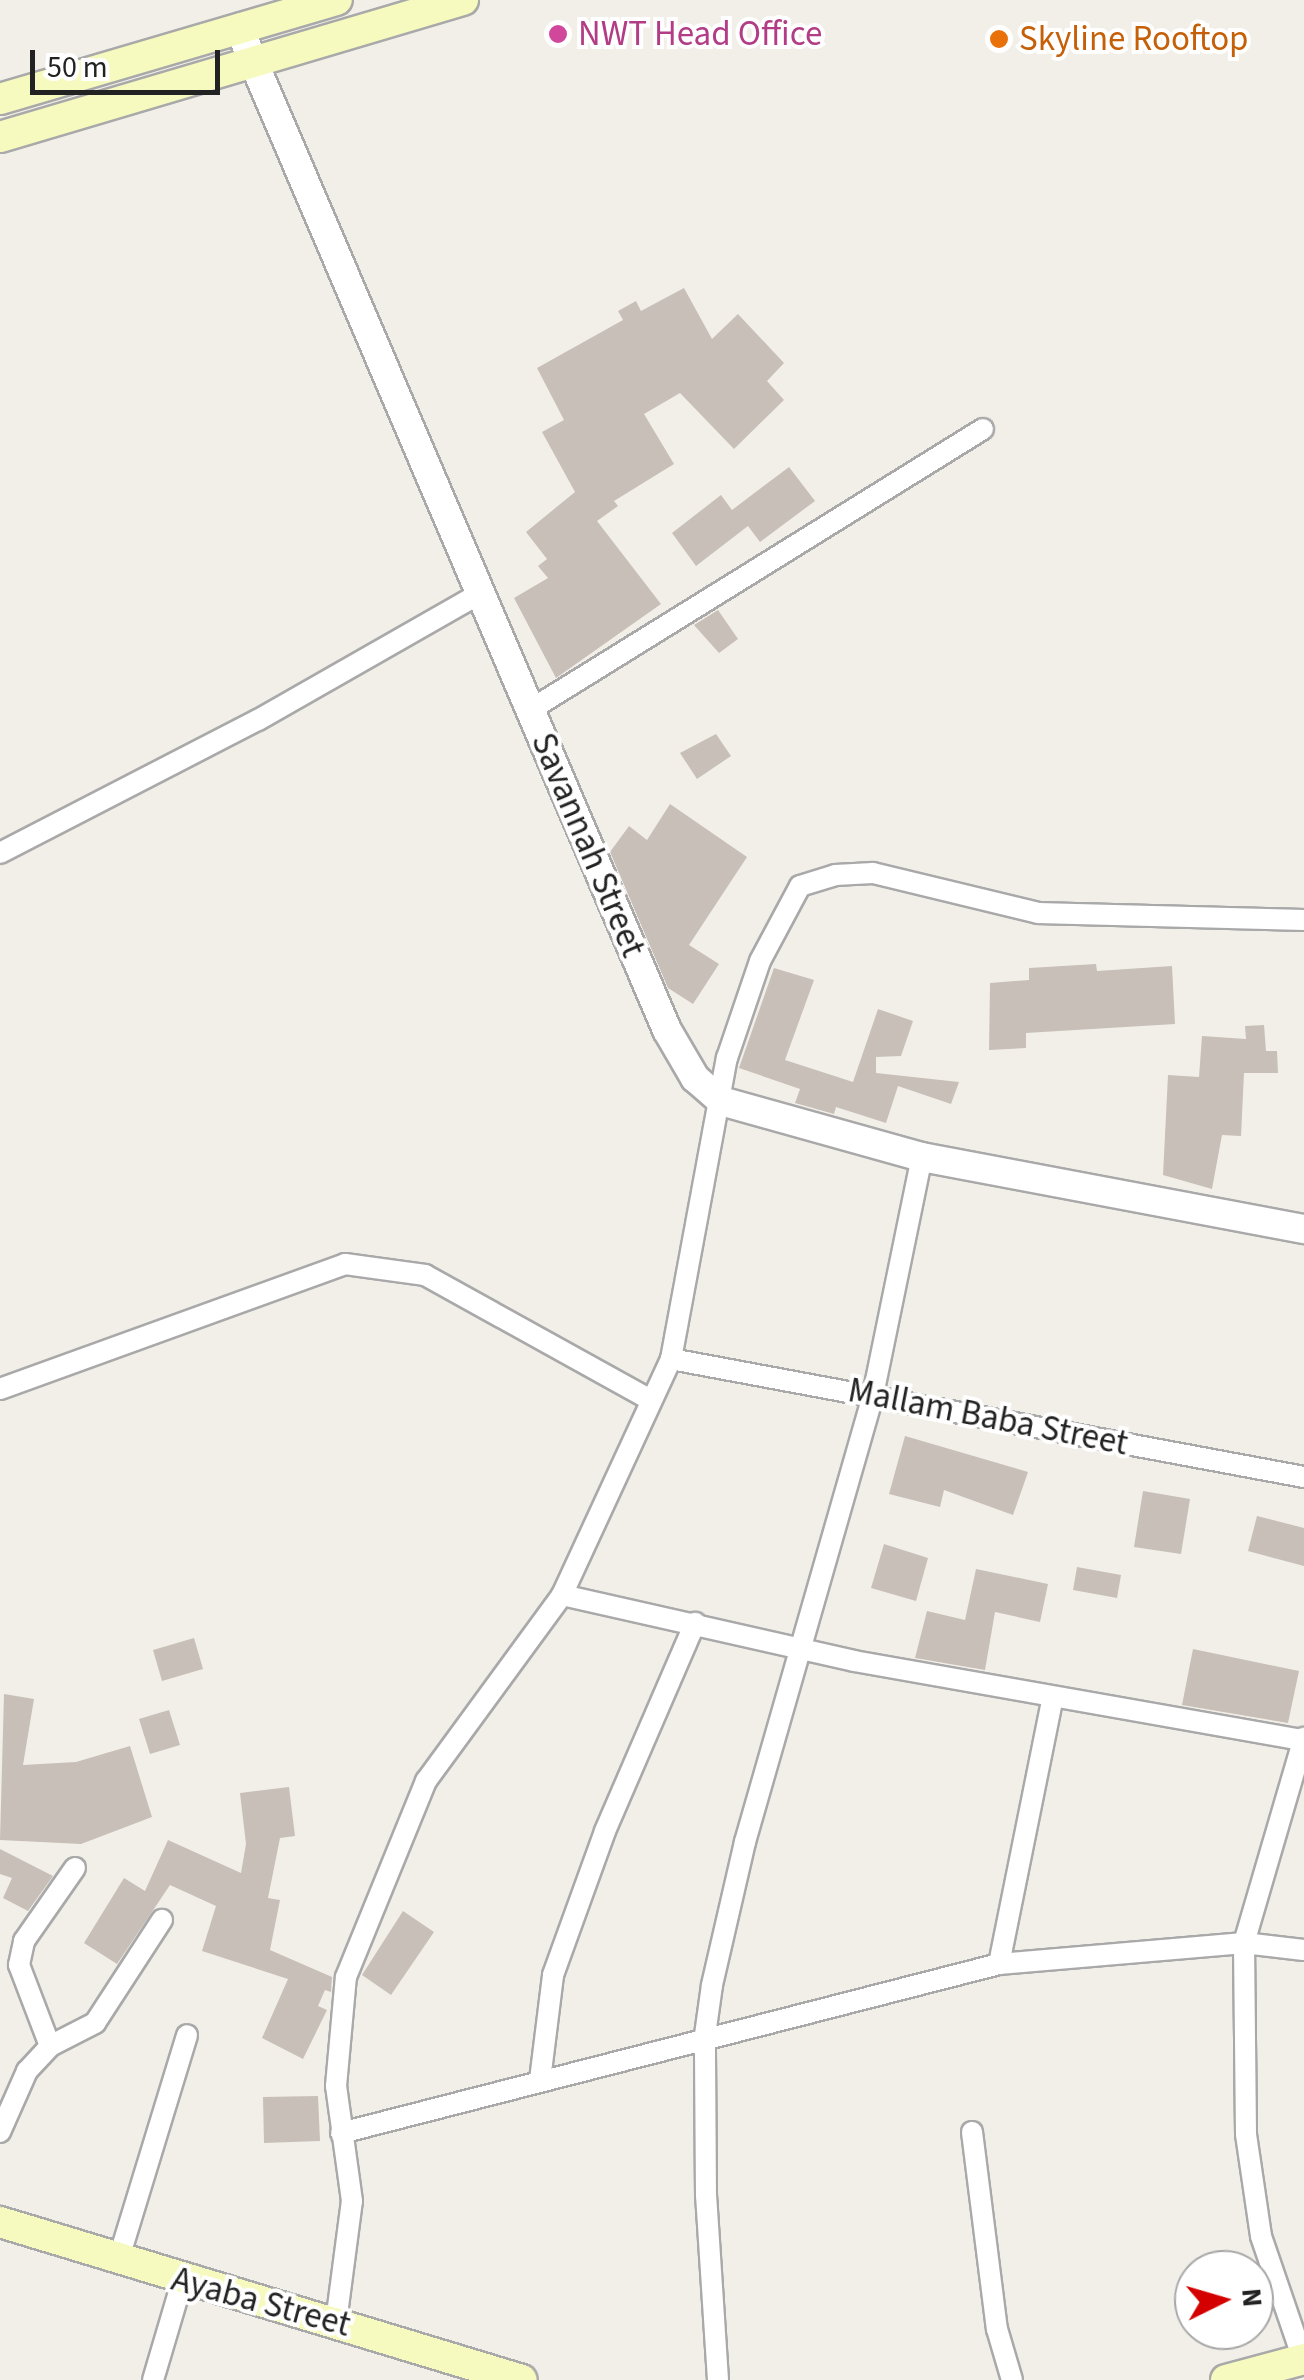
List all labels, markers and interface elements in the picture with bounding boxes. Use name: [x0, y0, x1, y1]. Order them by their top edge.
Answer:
place label: NWT Head Office: [578, 13, 822, 55]
place label: Skyline Rooftop: [1019, 18, 1249, 60]
marker: NWT Head Office: [547, 23, 569, 45]
marker: Skyline Rooftop: [988, 28, 1010, 50]
scale bar: [35, 30, 225, 92]
text: 50 m: [47, 46, 108, 89]
street label: Savannah Street: [522, 727, 654, 963]
street label: Mallam Baba Street: [845, 1369, 1131, 1465]
north arrow: [1174, 2250, 1274, 2350]
street label: Ayaba Street: [167, 2258, 355, 2346]
text: N: [1231, 2287, 1273, 2309]

